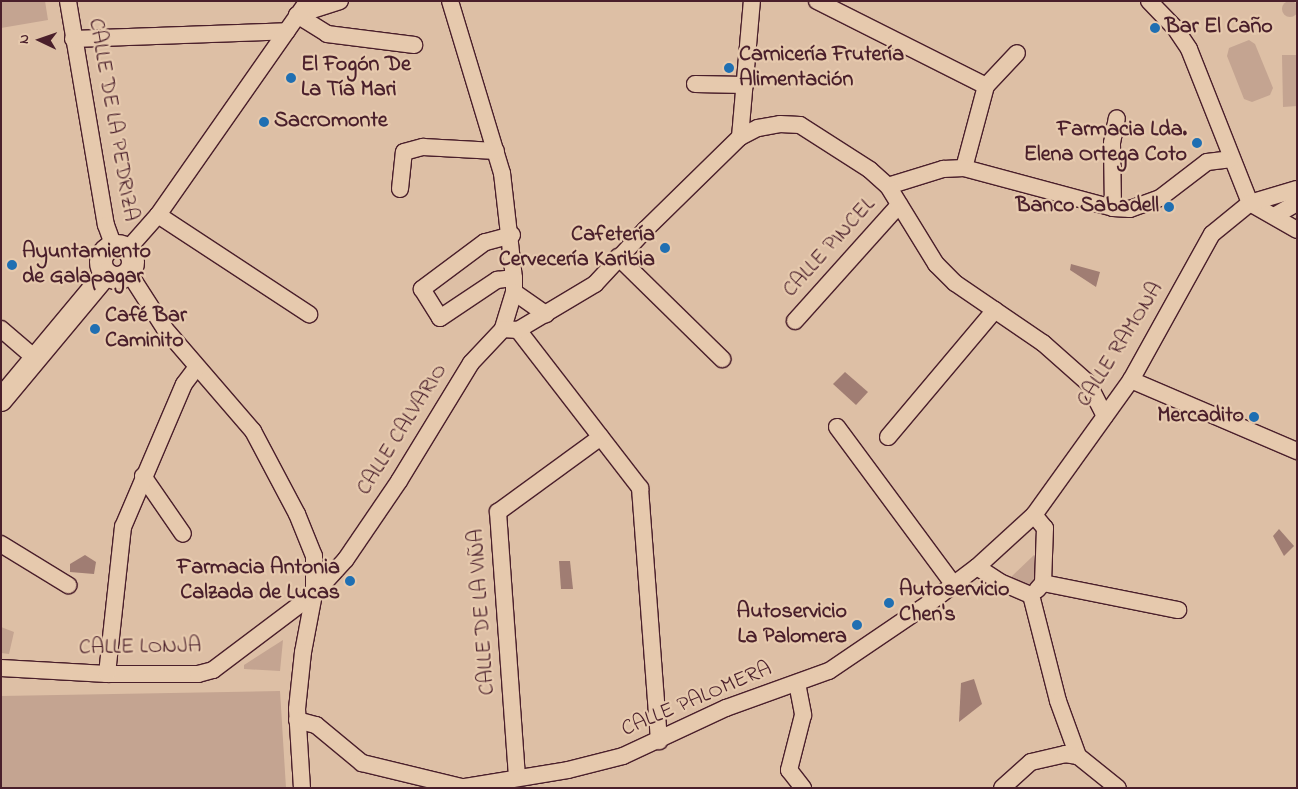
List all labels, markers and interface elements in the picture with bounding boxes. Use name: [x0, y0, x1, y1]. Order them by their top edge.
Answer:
north arrow: [15, 15, 65, 65]
place label: Bar El Caño: [1165, 15, 1273, 41]
street label: CALLE DE LA PEDRIZA: [81, 16, 143, 224]
marker: Bar El Caño: [1149, 22, 1161, 34]
text: N: [14, 34, 35, 44]
place label: Carnicería Frutería Alimentación: [739, 42, 904, 94]
place label: El Fogón De La Tía Mari: [301, 52, 411, 104]
marker: Carnicería Frutería Alimentación: [723, 62, 735, 74]
marker: El Fogón De La Tía Mari: [285, 72, 297, 84]
place label: SacrOmonte: [274, 109, 388, 135]
marker: SacrOmonte: [258, 116, 270, 128]
place label: Farmacia Lda. Elena Ortega Coto: [1024, 117, 1187, 168]
marker: Farmacia Lda. Elena Ortega Coto: [1191, 137, 1203, 149]
street label: CALLE PINCEL: [778, 192, 882, 304]
place label: Banco Sabadell: [1016, 194, 1159, 220]
marker: Banco Sabadell: [1163, 201, 1175, 213]
place label: Cafetería Cervecería Karibia: [499, 222, 655, 274]
place label: Ayuntamiento de Galapagar: [22, 239, 151, 290]
marker: Cafetería Cervecería Karibia: [659, 242, 671, 254]
marker: Ayuntamiento de Galapagar: [6, 259, 18, 271]
street label: CALLE RAMONA: [1072, 278, 1170, 412]
place label: Café Bar Caminito: [105, 303, 187, 354]
marker: Café Bar Caminito: [89, 323, 101, 335]
street label: CALLE CALVARIO: [352, 359, 454, 501]
place label: Mercadito: [1157, 404, 1244, 430]
marker: Mercadito: [1248, 411, 1260, 423]
street label: CALLE DE LA VIÑA: [464, 528, 502, 696]
place label: Farmacia Antonia Calzada de Lucas: [177, 555, 340, 606]
marker: Farmacia Antonia Calzada de Lucas: [344, 575, 356, 587]
place label: Autoservicio Chen's: [899, 577, 1009, 628]
marker: Autoservicio Chen's: [883, 597, 895, 609]
place label: Autoservicio La Palomera: [737, 599, 847, 650]
marker: Autoservicio La Palomera: [851, 619, 863, 631]
street label: CALLE LONJA: [79, 634, 201, 662]
street label: CALLE PALOMERA: [618, 656, 776, 744]

